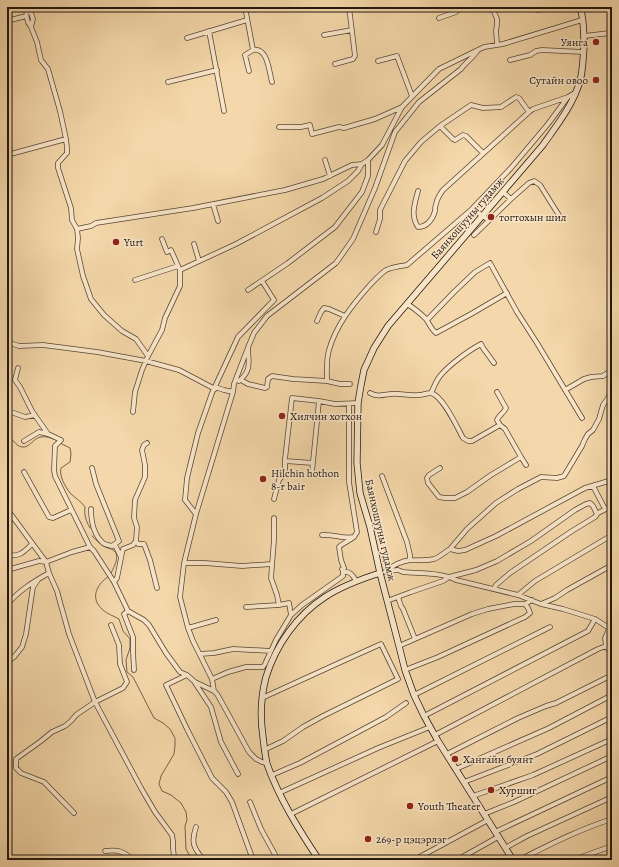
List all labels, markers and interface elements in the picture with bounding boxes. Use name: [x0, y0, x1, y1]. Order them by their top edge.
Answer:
place label: Уянга: [561, 35, 589, 50]
marker: Уянга: [591, 37, 601, 47]
place label: Сутайн овоо: [529, 73, 588, 88]
marker: Сутайн овоо: [591, 75, 601, 85]
street label: Баянхошууны гудамж: [427, 173, 508, 263]
place label: тогтохын шил: [499, 210, 567, 225]
marker: тогтохын шил: [486, 212, 496, 222]
place label: Yurt: [123, 235, 144, 250]
marker: Yurt: [111, 237, 121, 247]
place label: Хилчин хотхон: [290, 409, 362, 424]
marker: Хилчин хотхон: [277, 411, 287, 421]
place label: Hilchin hothon 8-r bair: [271, 466, 339, 494]
marker: Hilchin hothon 8-r bair: [258, 474, 268, 484]
street label: Баянхошууны гудамж: [361, 477, 400, 583]
place label: Хангайн буянт: [463, 752, 534, 767]
marker: Хангайн буянт: [450, 754, 460, 764]
place label: Хуршиг: [499, 783, 537, 798]
marker: Хуршиг: [486, 785, 496, 795]
place label: Youth Theater: [417, 799, 480, 814]
marker: Youth Theater: [405, 801, 415, 811]
place label: 269-р цэцэрлэг: [376, 832, 447, 847]
marker: 269-р цэцэрлэг: [363, 834, 373, 844]

